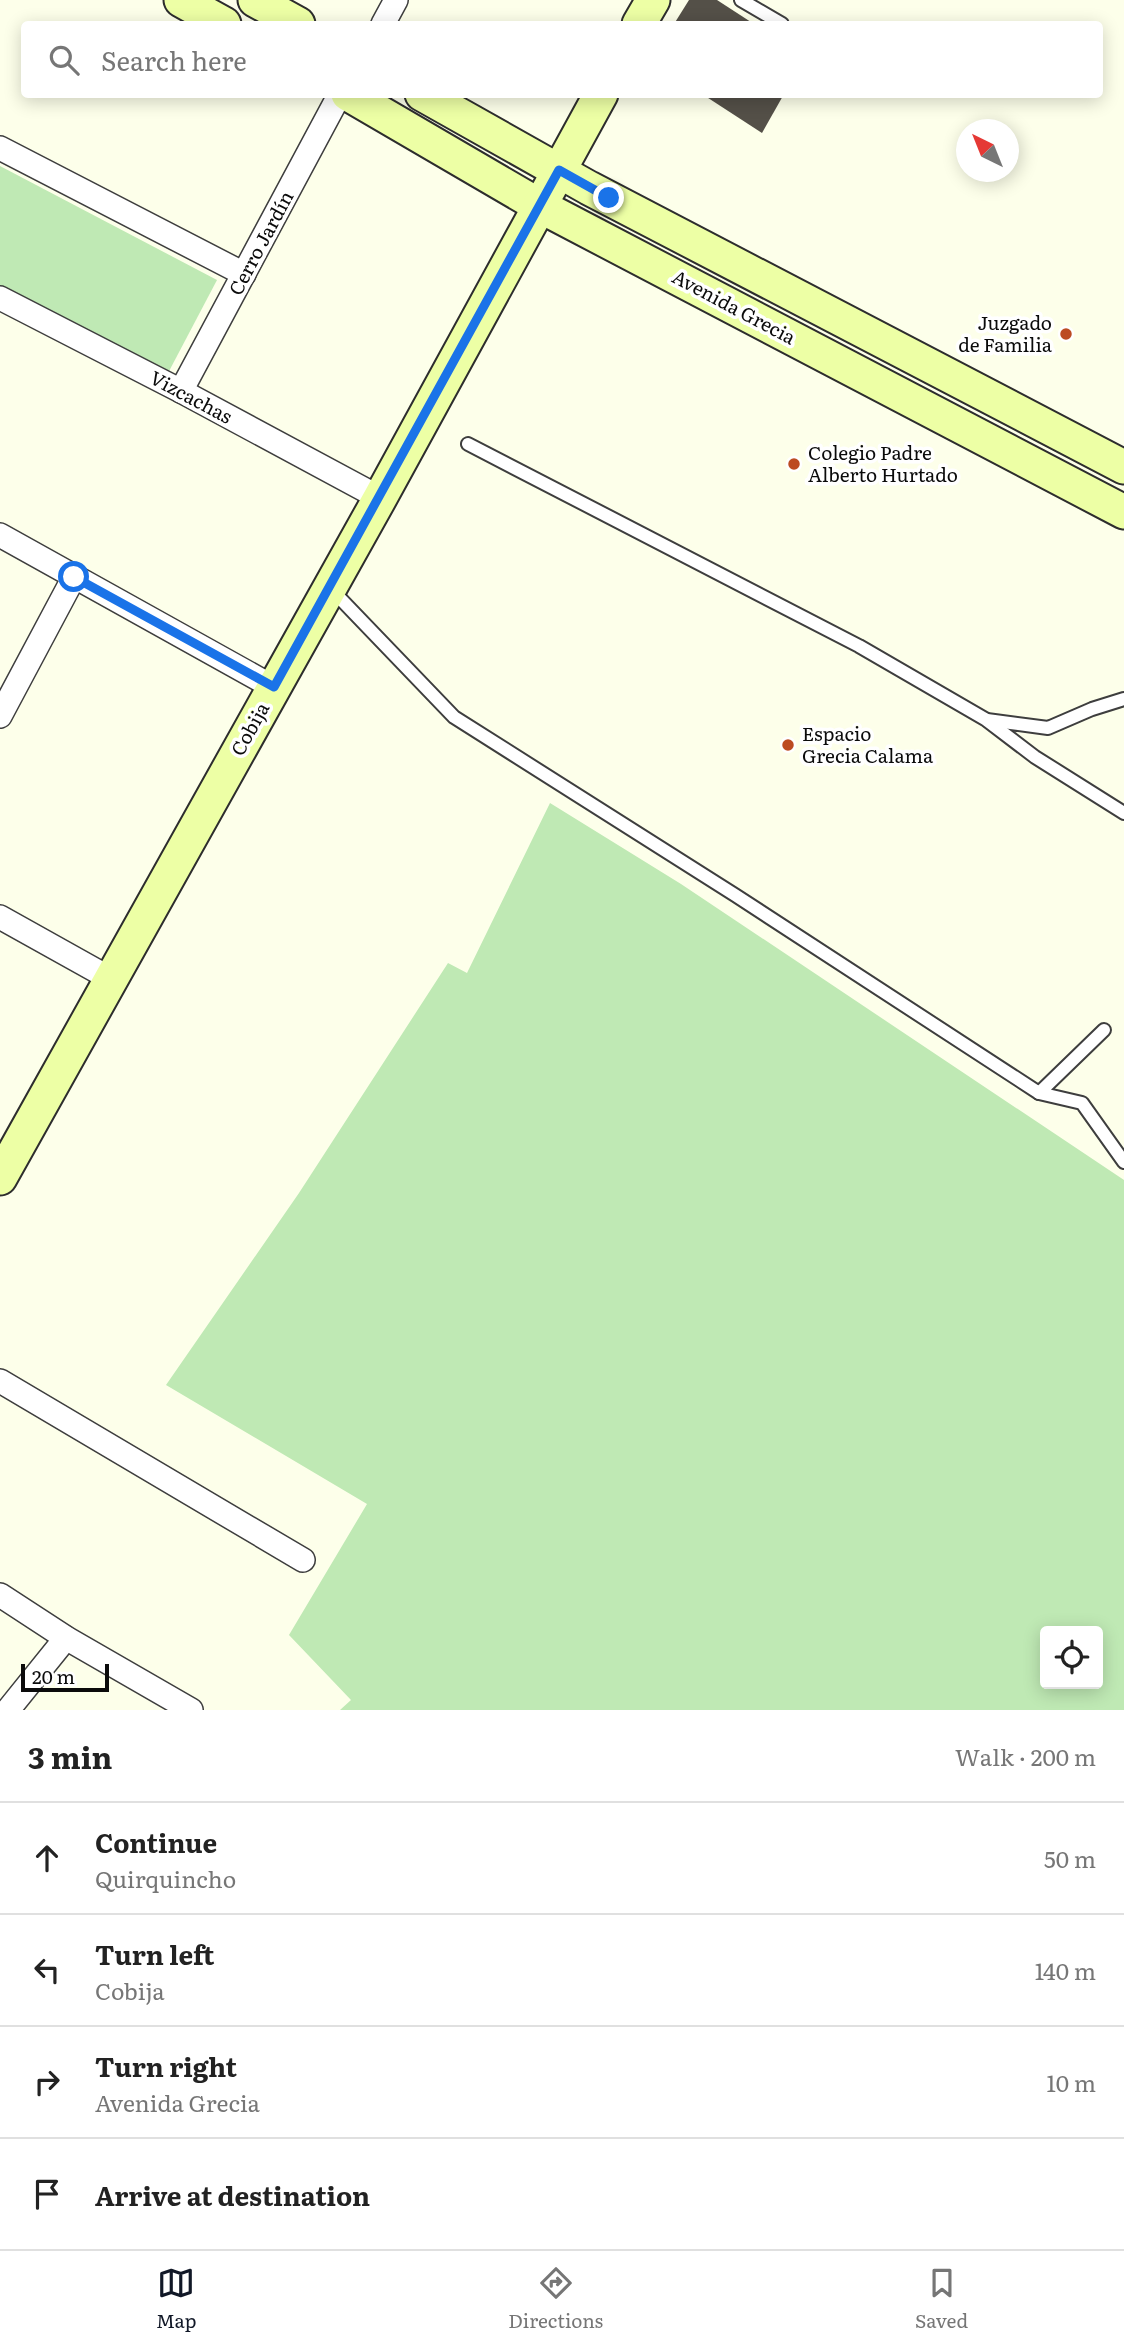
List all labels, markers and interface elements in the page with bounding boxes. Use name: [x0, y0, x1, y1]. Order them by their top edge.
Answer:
search box: [21, 21, 1103, 98]
text: Search here: [101, 40, 247, 79]
icon: search: [45, 41, 83, 79]
north arrow: [956, 119, 1019, 182]
route end: [593, 182, 624, 213]
street label: Cerro Jardín: [221, 185, 299, 300]
street label: Avenida Grecia: [668, 262, 802, 351]
place label: Juzgado de Familia: [958, 308, 1053, 358]
marker: Juzgado de Familia: [1058, 326, 1074, 342]
street label: Vizcachas: [145, 363, 238, 430]
place label: Colegio Padre Alberto Hurtado: [808, 438, 958, 488]
marker: Colegio Padre Alberto Hurtado: [786, 456, 802, 472]
route start: [58, 561, 89, 592]
street label: Cobija: [223, 696, 276, 760]
place label: Espacio Grecia Calama: [802, 719, 934, 769]
marker: Espacio Grecia Calama: [780, 737, 796, 753]
map controls: [1040, 1626, 1103, 1689]
button: locate: [1040, 1626, 1103, 1689]
scale bar: [21, 1661, 108, 1693]
text: 20 m: [32, 1662, 75, 1690]
text: 3 min: [28, 1734, 112, 1778]
text: Walk · 200 m: [955, 1739, 1096, 1773]
text: Continue: [95, 1822, 217, 1861]
icon: ahead: [28, 1839, 66, 1877]
text: 50 m: [1044, 1841, 1096, 1875]
text: Quirquincho: [95, 1861, 236, 1895]
text: Turn left: [95, 1934, 214, 1973]
icon: left: [28, 1951, 66, 1989]
text: 140 m: [1035, 1953, 1096, 1987]
text: Cobija: [95, 1973, 165, 2007]
text: Turn right: [95, 2046, 237, 2085]
icon: right: [28, 2063, 66, 2101]
text: 10 m: [1046, 2065, 1096, 2099]
text: Avenida Grecia: [95, 2085, 260, 2119]
icon: arrive: [28, 2175, 66, 2213]
text: Arrive at destination: [95, 2175, 370, 2214]
tab: Map: [156, 2264, 196, 2334]
tab: Directions: [508, 2264, 603, 2334]
tab: Saved: [915, 2264, 968, 2334]

